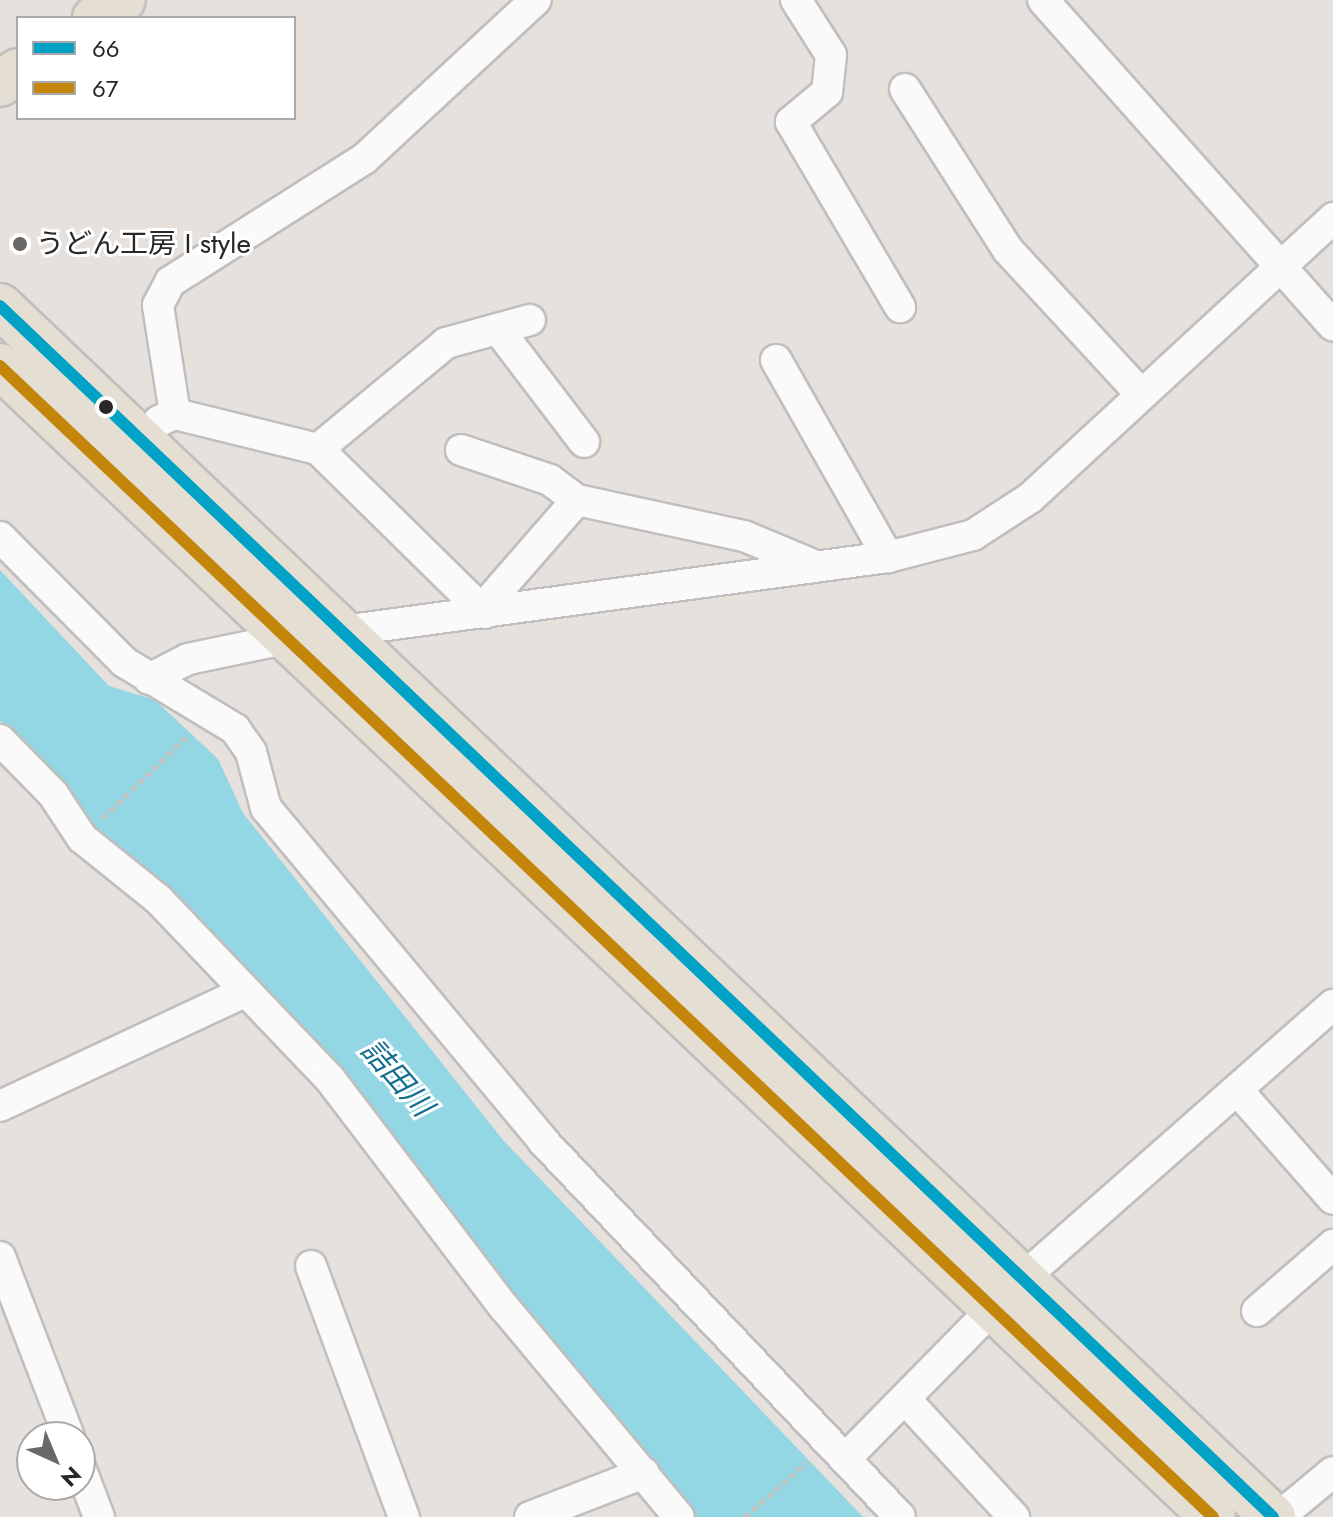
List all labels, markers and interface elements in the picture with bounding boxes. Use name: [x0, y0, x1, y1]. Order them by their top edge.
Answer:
legend: [16, 16, 296, 120]
text: 66: [92, 31, 120, 66]
text: 67: [92, 71, 118, 106]
place label: うどん工房 I style: [36, 227, 251, 261]
marker: うどん工房 I style: [11, 235, 29, 253]
unlabelled marker: [98, 399, 114, 415]
water label: 詰田川: [354, 1032, 440, 1124]
north arrow: [16, 1421, 96, 1501]
text: N: [54, 1459, 89, 1494]

